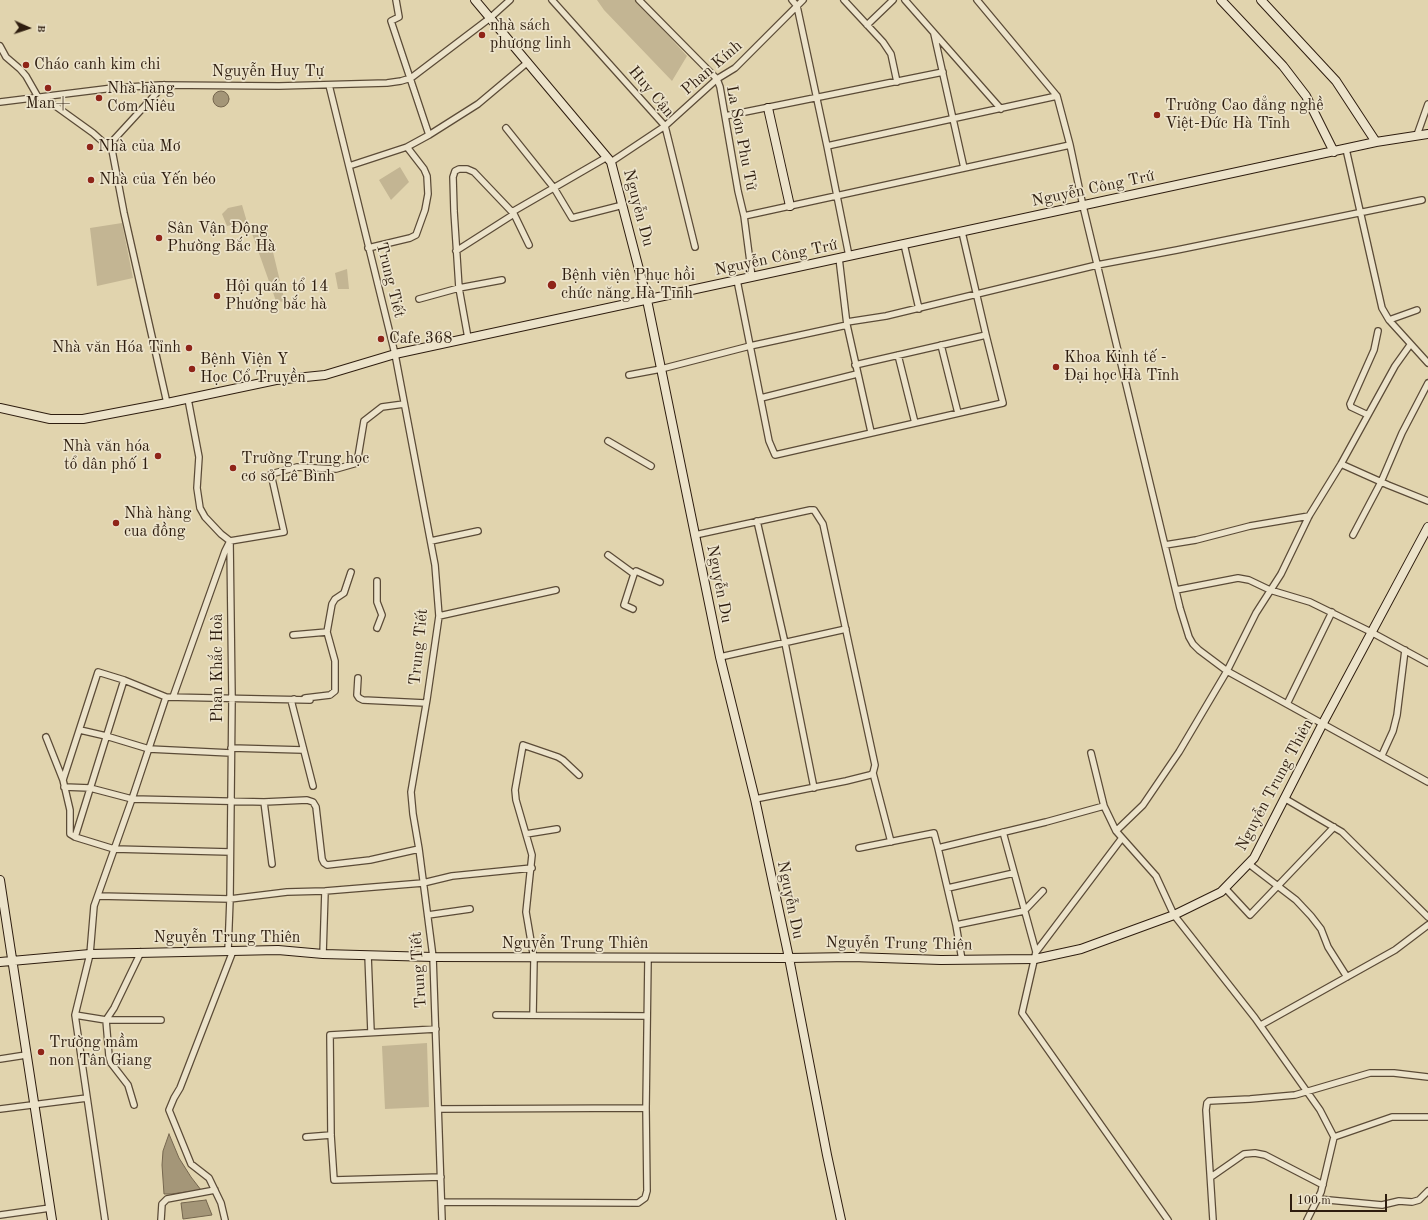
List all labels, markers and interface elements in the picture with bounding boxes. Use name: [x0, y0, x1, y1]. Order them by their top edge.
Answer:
north arrow: [8, 8, 48, 48]
place label: nhà sách phương linh: [490, 16, 571, 54]
text: B: [35, 24, 46, 33]
marker: nhà sách phương linh: [477, 30, 487, 40]
street label: Phan Kính: [678, 36, 746, 100]
place label: Cháo canh kim chi: [34, 55, 160, 75]
marker: Cháo canh kim chi: [21, 60, 31, 70]
street label: Nguyễn Huy Tự: [212, 62, 324, 82]
street label: Huy Cận: [624, 62, 678, 122]
place label: Nhà hàng Cơm Niêu: [107, 79, 175, 117]
marker: Man+: [43, 83, 53, 93]
street label: La Sơn Phu Tử: [721, 84, 761, 192]
marker: Nhà hàng Cơm Niêu: [94, 93, 104, 103]
place label: Man+: [26, 94, 70, 114]
place label: Trường Cao đẳng nghề Việt-Đức Hà Tĩnh: [1165, 96, 1324, 134]
marker: Trường Cao đẳng nghề Việt-Đức Hà Tĩnh: [1152, 110, 1162, 120]
place label: Nhà của Mơ: [98, 137, 181, 157]
marker: Nhà của Mơ: [85, 142, 95, 152]
street label: Nguyễn Du: [618, 167, 658, 249]
street label: Nguyễn Công Trứ: [1030, 167, 1156, 211]
place label: Nhà của Yến béo: [99, 170, 216, 190]
marker: Nhà của Yến béo: [86, 175, 96, 185]
place label: Sân Vận Động Phường Bắc Hà: [167, 219, 276, 257]
marker: Sân Vận Động Phường Bắc Hà: [154, 233, 164, 243]
street label: Nguyễn Công Trứ: [713, 236, 839, 280]
street label: Trung Tiết: [371, 240, 409, 320]
place label: Bệnh viện Phục hồi chức năng Hà Tĩnh: [561, 266, 695, 304]
place label: Hội quán tổ 14 Phường bắc hà: [225, 277, 329, 315]
marker: Bệnh viện Phục hồi chức năng Hà Tĩnh: [546, 279, 558, 291]
marker: Hội quán tổ 14 Phường bắc hà: [212, 291, 222, 301]
place label: Cafe 368: [389, 329, 453, 349]
marker: Cafe 368: [376, 334, 386, 344]
place label: Nhà văn Hóa Tỉnh: [52, 338, 181, 358]
marker: Nhà văn Hóa Tỉnh: [184, 343, 194, 353]
place label: Khoa Kinh tế - Đại học Hà Tĩnh: [1064, 348, 1179, 386]
place label: Bệnh Viện Y Học Cổ Truyền: [200, 350, 306, 388]
marker: Khoa Kinh tế - Đại học Hà Tĩnh: [1051, 362, 1061, 372]
marker: Bệnh Viện Y Học Cổ Truyền: [187, 364, 197, 374]
place label: Nhà văn hóa tổ dân phố 1: [63, 437, 150, 475]
place label: Trường Trung học cơ sở Lê Bình: [241, 449, 369, 487]
marker: Nhà văn hóa tổ dân phố 1: [153, 451, 163, 461]
marker: Trường Trung học cơ sở Lê Bình: [228, 463, 238, 473]
place label: Nhà hàng cua đồng: [124, 504, 191, 542]
marker: Nhà hàng cua đồng: [111, 518, 121, 528]
street label: Nguyễn Du: [702, 543, 736, 625]
street label: Trung Tiết: [405, 608, 433, 686]
street label: Phan Khắc Hoà: [208, 613, 228, 723]
street label: Nguyễn Trung Thiên: [1232, 716, 1318, 854]
street label: Nguyễn Du: [772, 859, 808, 941]
street label: Nguyễn Trung Thiên: [154, 928, 300, 948]
street label: Trung Tiết: [407, 931, 431, 1009]
street label: Nguyễn Trung Thiên: [825, 933, 973, 955]
street label: Nguyễn Trung Thiên: [502, 934, 648, 954]
place label: Trường mầm non Tân Giang: [49, 1033, 152, 1071]
marker: Trường mầm non Tân Giang: [36, 1047, 46, 1057]
scale bar: [1292, 1186, 1389, 1212]
text: 100 m: [1297, 1195, 1331, 1207]

